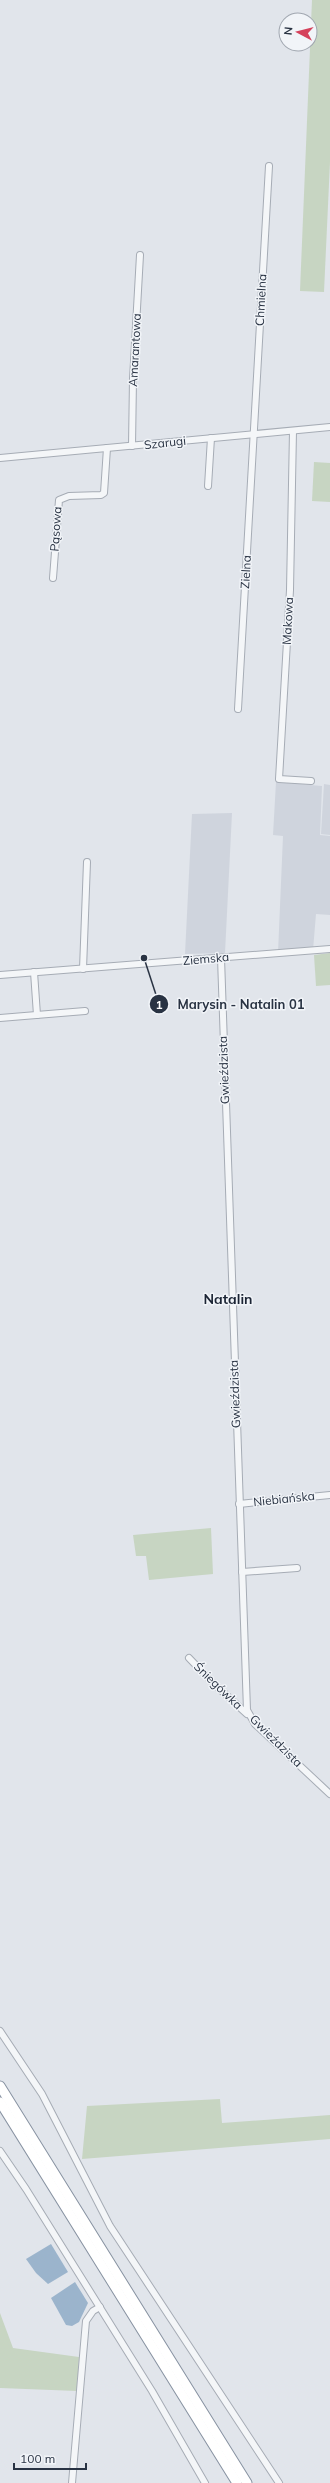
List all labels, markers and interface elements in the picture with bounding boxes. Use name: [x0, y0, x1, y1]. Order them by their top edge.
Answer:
north arrow: [278, 12, 318, 52]
text: N: [281, 26, 296, 36]
street label: Chmielna: [252, 273, 269, 326]
street label: Amarantowa: [125, 313, 144, 387]
street label: Szarugi: [143, 433, 187, 452]
street label: Pąsowa: [46, 506, 65, 552]
street label: Zielna: [237, 555, 254, 589]
street label: Makowa: [279, 597, 296, 645]
street label: Ziemska: [182, 949, 230, 968]
callout: Marysin - Natalin 01: [149, 992, 312, 1017]
text: Marysin - Natalin 01: [177, 996, 305, 1013]
text: 1: [155, 997, 163, 1012]
street label: Gwieździsta: [215, 1036, 232, 1104]
district label: Natalin: [204, 1290, 253, 1308]
street label: Gwieździsta: [226, 1360, 243, 1428]
street label: Niebiańska: [252, 1488, 316, 1509]
street label: Śniegówka: [191, 1659, 246, 1712]
street label: Gwieździsta: [247, 1711, 306, 1770]
scale bar: [14, 2445, 86, 2471]
text: 100 m: [20, 2451, 55, 2466]

